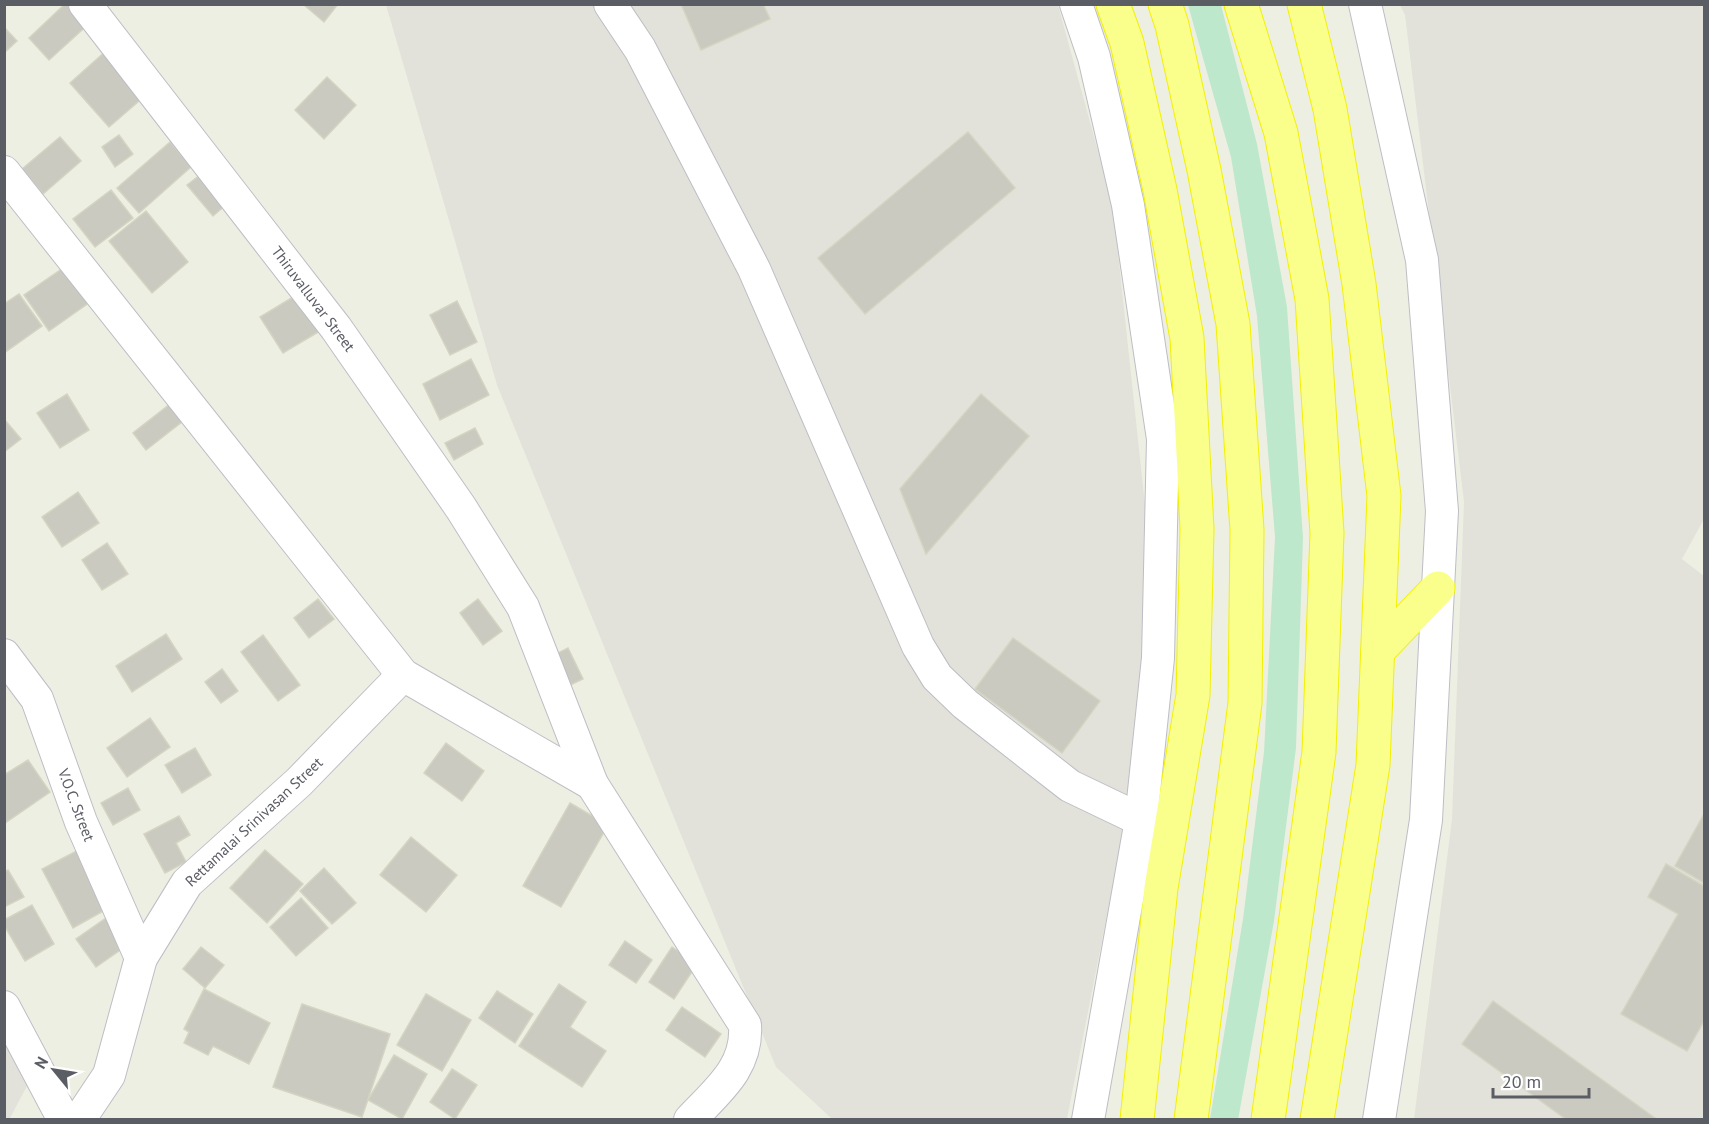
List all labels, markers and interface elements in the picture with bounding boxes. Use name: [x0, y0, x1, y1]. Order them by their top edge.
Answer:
street label: Thiruvalluvar Street: [267, 242, 359, 355]
street label: Rettamalai Srinivasan Street: [181, 753, 326, 890]
street label: V.O.C. Street: [54, 765, 99, 844]
north arrow: [24, 1040, 84, 1100]
text: N: [30, 1053, 52, 1072]
scale bar: [1493, 1061, 1589, 1099]
text: 20 m: [1502, 1070, 1541, 1093]

